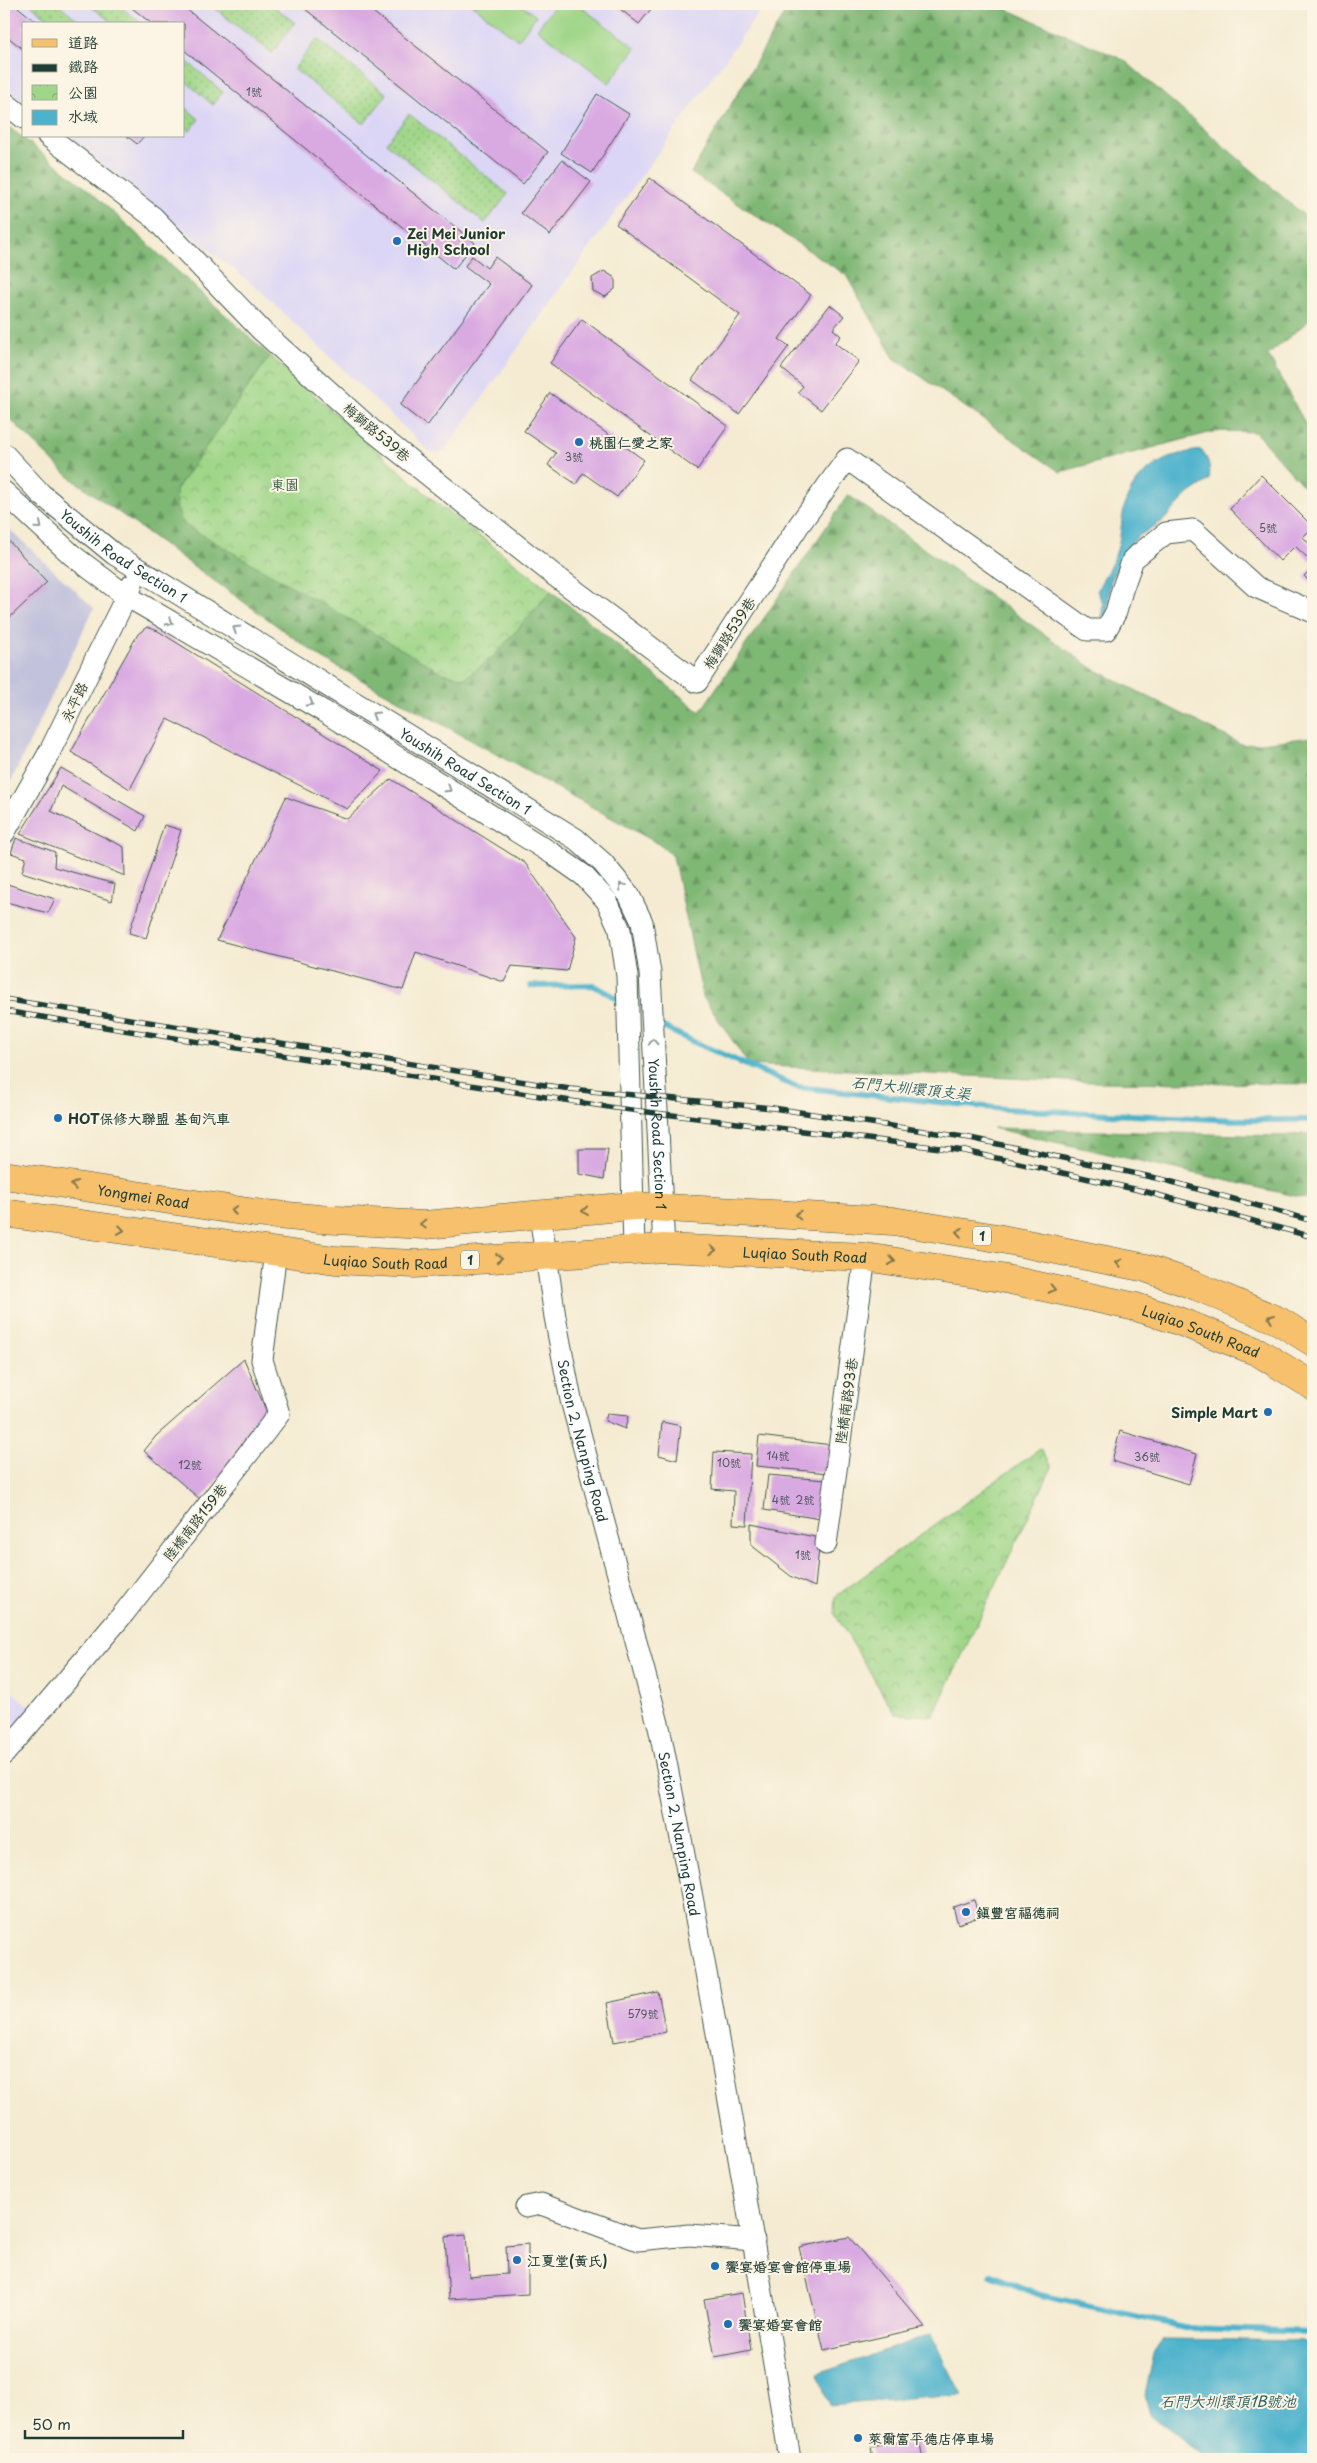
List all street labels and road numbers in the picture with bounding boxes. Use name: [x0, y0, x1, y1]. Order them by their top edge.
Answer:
street label: 梅獅路539巷: [339, 397, 416, 467]
street label: Youshih Road Section 1: [56, 504, 192, 607]
street label: 梅獅路539巷: [698, 592, 761, 673]
street label: 永平路: [55, 679, 93, 725]
street label: Youshih Road Section 1: [396, 722, 535, 820]
street label: Youshih Road Section 1: [644, 1058, 673, 1210]
street label: Yongmei Road: [96, 1179, 191, 1213]
road number: 1: [973, 1226, 991, 1246]
street label: Luqiao South Road: [742, 1241, 868, 1268]
street label: Luqiao South Road: [322, 1248, 449, 1274]
road number: 1: [461, 1250, 479, 1270]
street label: Luqiao South Road: [1139, 1299, 1263, 1362]
street label: 陸橋南路93巷: [830, 1355, 863, 1446]
street label: Section 2, Nanping Road: [553, 1357, 614, 1524]
street label: 陸橋南路159巷: [158, 1478, 233, 1565]
street label: Section 2, Nanping Road: [654, 1750, 706, 1918]

